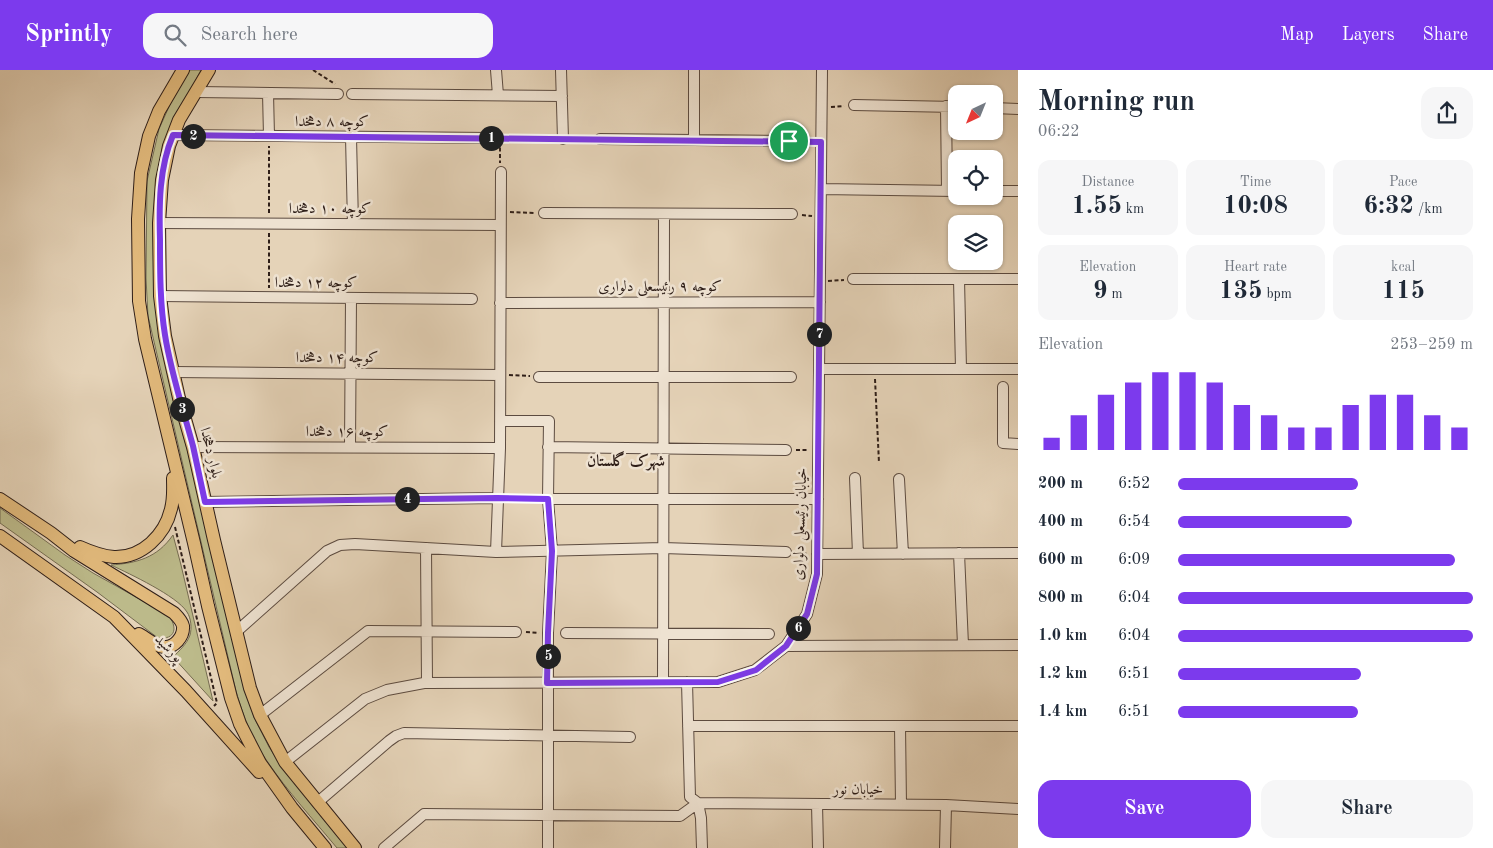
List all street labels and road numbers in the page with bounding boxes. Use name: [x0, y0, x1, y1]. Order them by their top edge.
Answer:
street label: کوچه ۸ دهخدا: [295, 114, 369, 132]
street label: کوچه ۱۰ دهخدا: [289, 201, 371, 219]
street label: کوچه ۱۲ دهخدا: [275, 275, 357, 293]
street label: کوچه ۹ رئیسعلی دلواری: [598, 279, 722, 297]
street label: کوچه ۱۴ دهخدا: [296, 350, 378, 368]
street label: کوچه ۱۶ دهخدا: [306, 424, 388, 442]
street label: بلوار دهخدا: [196, 426, 224, 480]
street label: خیابان رئیسعلی دلواری: [792, 467, 812, 581]
street label: پورشید: [150, 632, 186, 668]
street label: خیابان نور: [831, 783, 883, 798]

